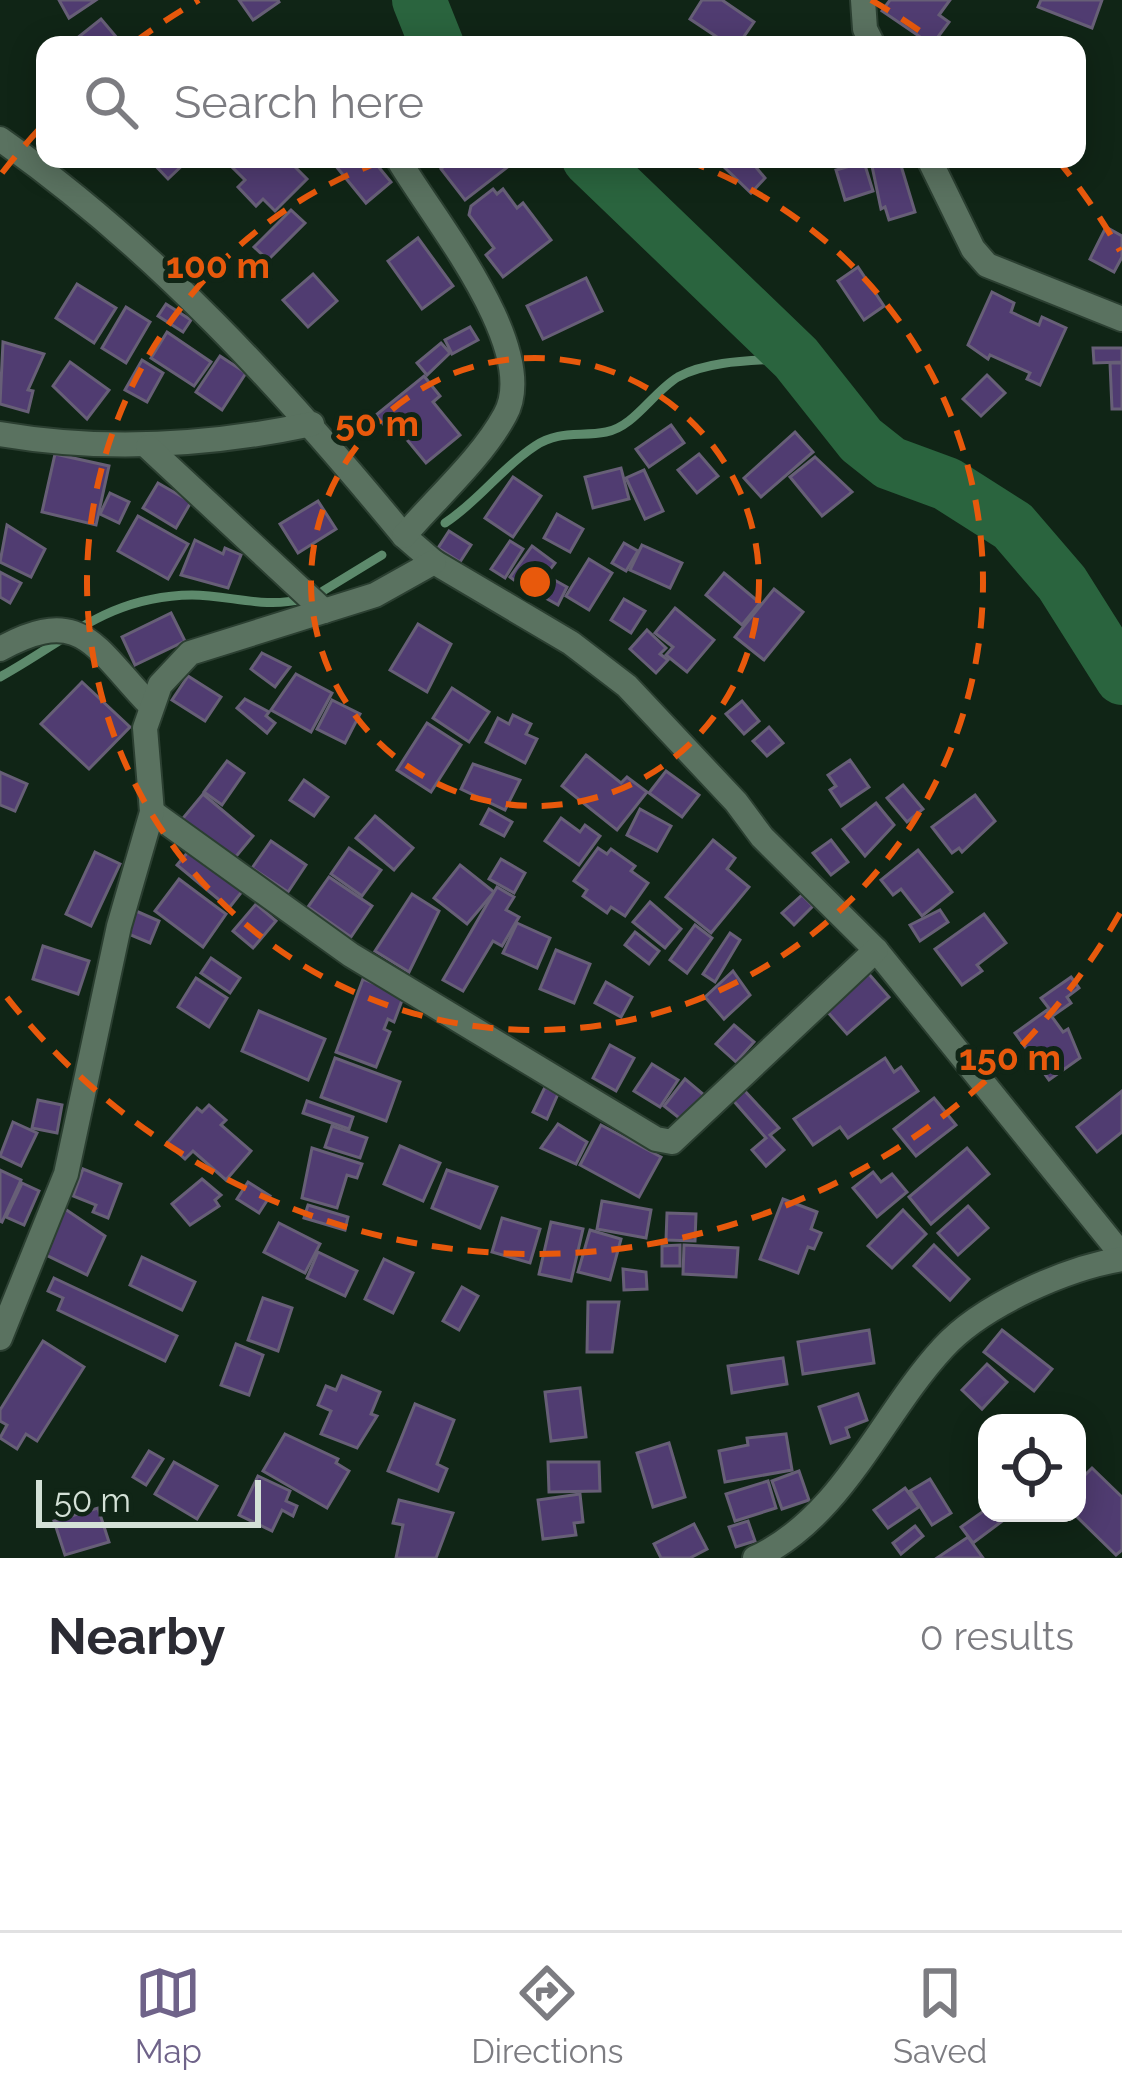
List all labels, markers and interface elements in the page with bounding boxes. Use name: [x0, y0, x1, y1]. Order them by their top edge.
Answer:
search box: [36, 36, 1086, 168]
icon: search: [78, 69, 144, 135]
text: Search here: [174, 76, 424, 129]
text: 100 m: [166, 244, 270, 286]
text: 50 m: [335, 402, 419, 444]
centre of rings: [514, 561, 556, 603]
text: 150 m: [959, 1036, 1061, 1078]
map controls: [978, 1414, 1086, 1522]
button: locate: [978, 1414, 1086, 1522]
scale bar: [36, 1474, 261, 1527]
text: 50 m: [54, 1481, 131, 1520]
text: Nearby: [48, 1606, 225, 1666]
text: 0 results: [920, 1613, 1074, 1659]
tab: Map: [135, 1960, 202, 2071]
tab: Directions: [471, 1960, 624, 2071]
tab: Saved: [893, 1960, 987, 2071]

